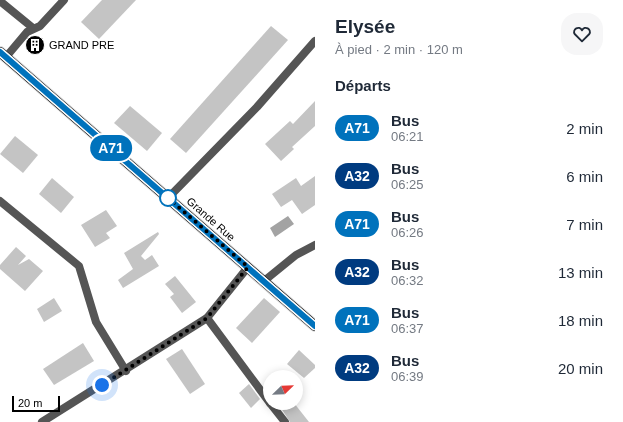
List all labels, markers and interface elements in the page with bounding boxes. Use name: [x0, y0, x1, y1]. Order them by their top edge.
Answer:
button: heart: [561, 13, 603, 55]
text: Elysée: [335, 16, 395, 37]
building icon: GRAND PRE: [24, 34, 46, 56]
place label: GRAND PRE: [49, 39, 114, 51]
text: À pied · 2 min · 120 m: [335, 42, 463, 57]
text: Départs: [335, 77, 391, 94]
text: Bus: [391, 112, 419, 129]
text: A71: [344, 120, 370, 136]
text: 2 min: [566, 120, 603, 137]
text: 06:21: [391, 129, 424, 144]
line badge: A71: [88, 135, 134, 161]
text: A71: [98, 140, 124, 156]
text: Bus: [391, 160, 419, 177]
text: A32: [344, 168, 370, 184]
text: 6 min: [566, 168, 603, 185]
text: 06:25: [391, 177, 424, 192]
unlabelled marker: [159, 189, 177, 207]
street label: Grande Rue: [184, 195, 238, 243]
text: Bus: [391, 208, 419, 225]
text: A71: [344, 216, 370, 232]
text: 7 min: [566, 216, 603, 233]
text: 06:26: [391, 225, 424, 240]
text: Bus: [391, 256, 419, 273]
text: A32: [344, 264, 370, 280]
text: 13 min: [558, 264, 603, 281]
text: 06:32: [391, 273, 424, 288]
text: Bus: [391, 304, 419, 321]
text: A71: [344, 312, 370, 328]
text: 18 min: [558, 312, 603, 329]
text: 06:37: [391, 321, 424, 336]
text: Bus: [391, 352, 419, 369]
text: A32: [344, 360, 370, 376]
text: 20 min: [558, 360, 603, 377]
text: 06:39: [391, 369, 424, 384]
north arrow: [263, 370, 303, 410]
map controls: [263, 370, 303, 410]
your location: [92, 375, 112, 395]
scale bar: [12, 394, 60, 413]
text: 20 m: [18, 397, 42, 409]

